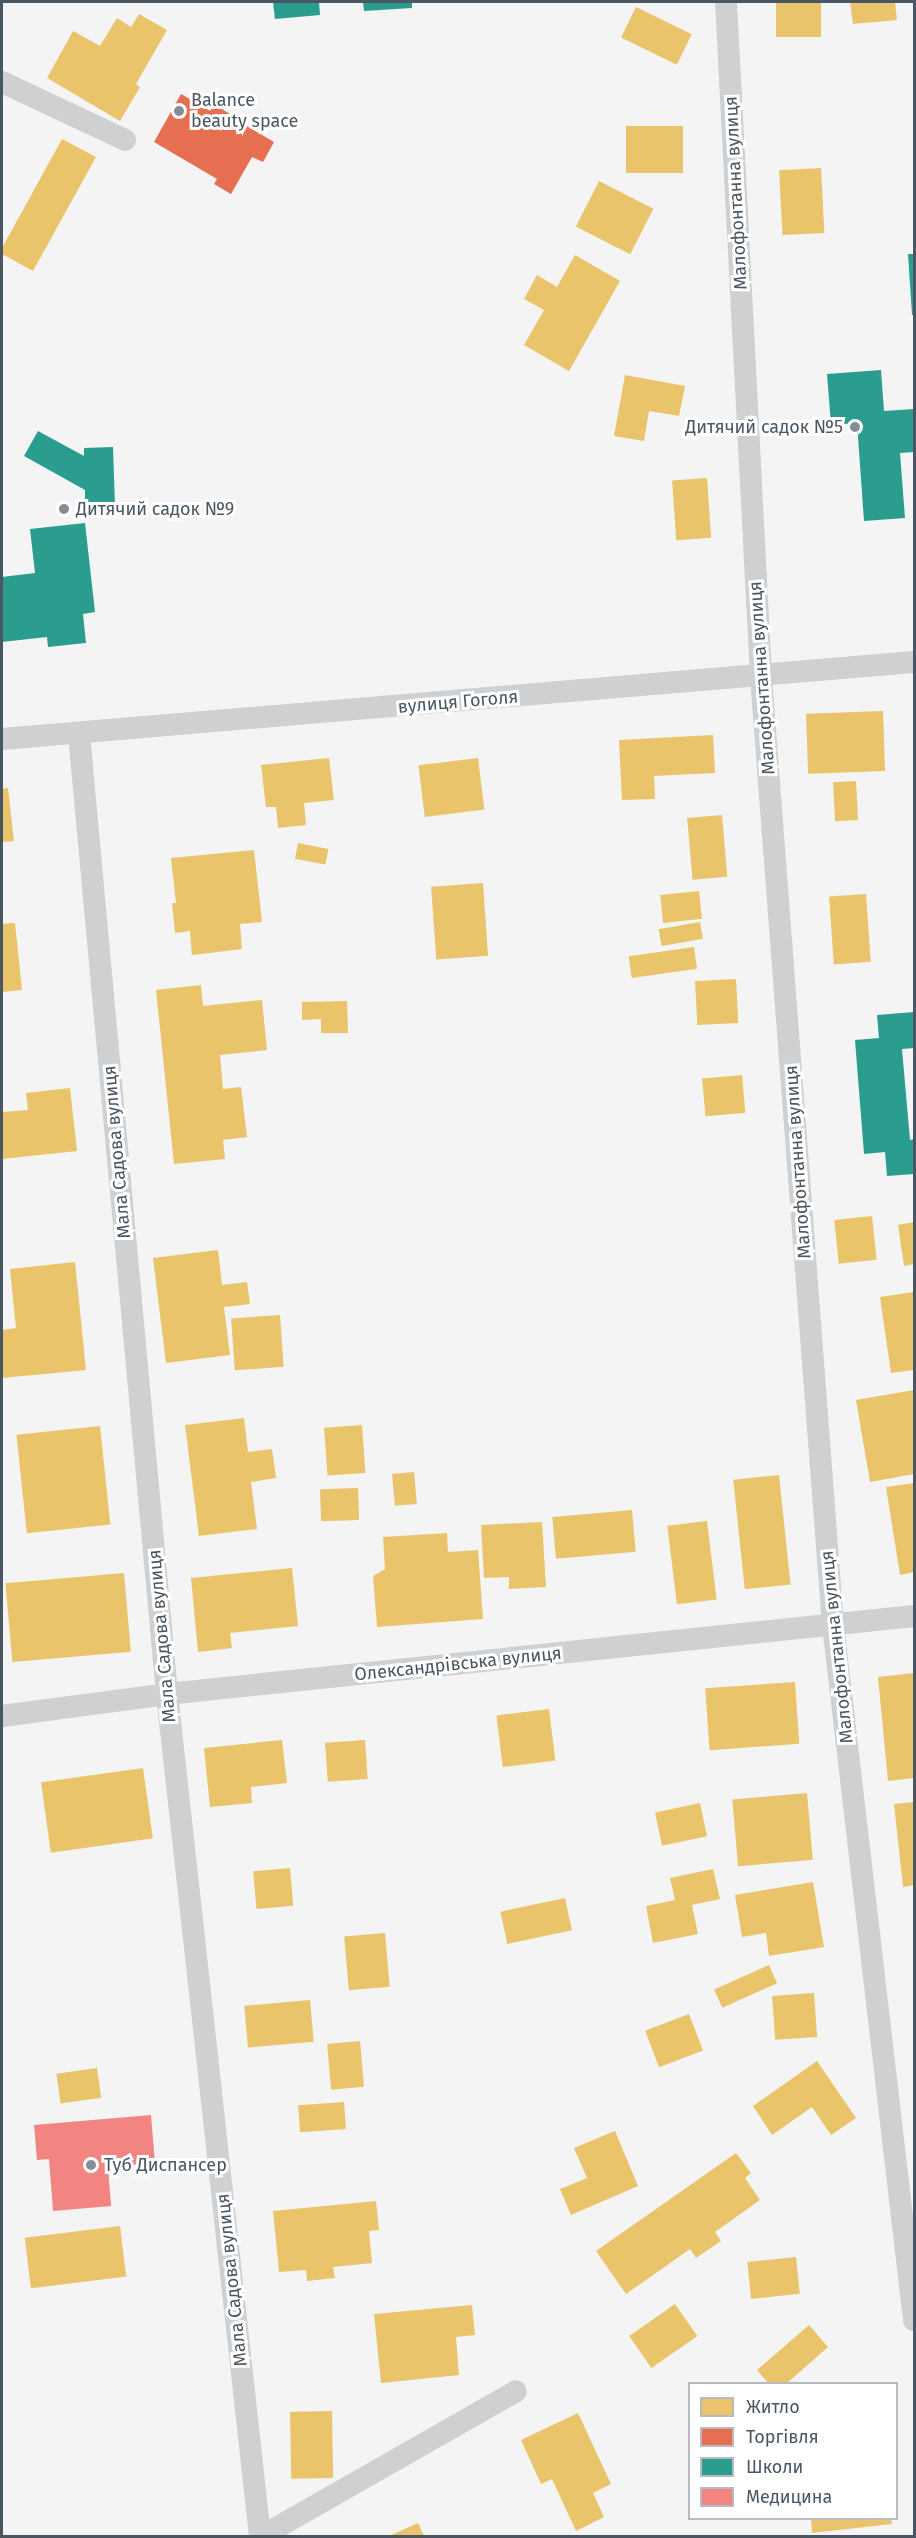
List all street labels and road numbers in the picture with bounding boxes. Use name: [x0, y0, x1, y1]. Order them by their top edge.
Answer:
street label: Малофонтанна вулиця: [720, 96, 752, 290]
street label: Малофонтанна вулиця: [744, 581, 780, 775]
street label: вулиця Гоголя: [397, 686, 519, 718]
street label: Мала Садова вулиця: [99, 1065, 135, 1239]
street label: Малофонтанна вулиця: [780, 1065, 816, 1259]
street label: Мала Садова вулиця: [144, 1549, 180, 1723]
street label: Малофонтанна вулиця: [816, 1549, 858, 1745]
street label: Олександрівська вулиця: [353, 1642, 563, 1686]
street label: Мала Садова вулиця: [212, 2193, 252, 2367]

